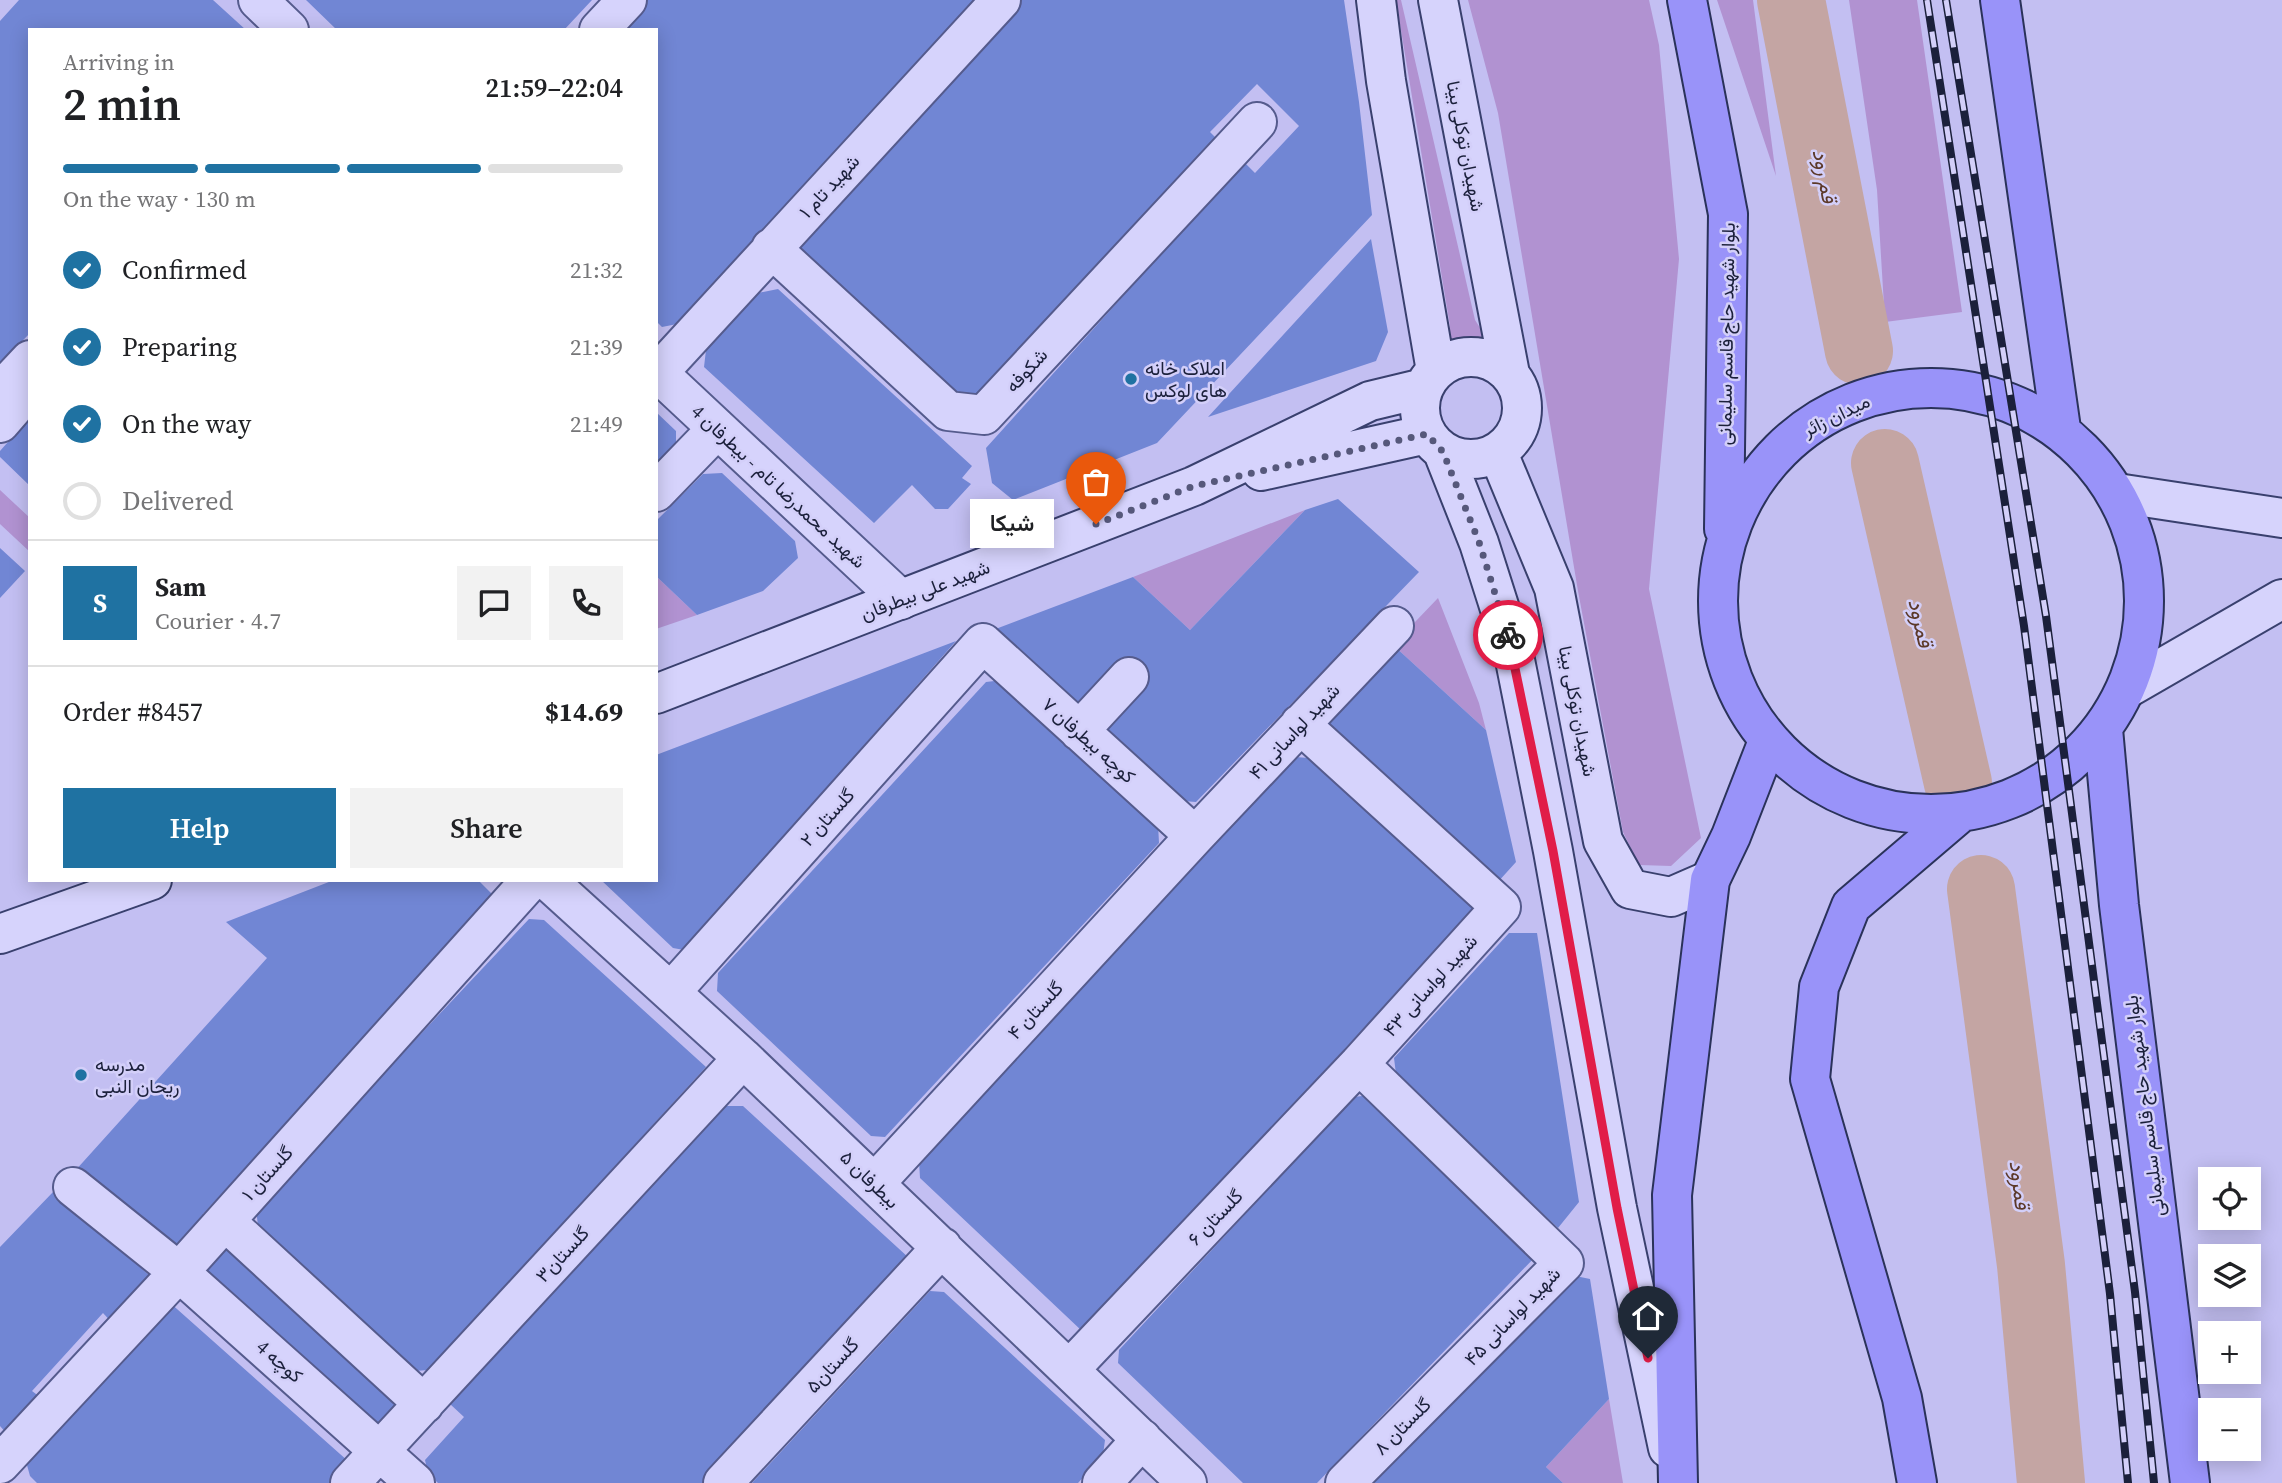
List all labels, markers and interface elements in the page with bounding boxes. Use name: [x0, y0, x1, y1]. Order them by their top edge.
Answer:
text: Arriving in: [63, 46, 175, 78]
text: 21:59–22:04: [486, 70, 623, 106]
text: 2 min: [63, 72, 181, 135]
street label: شهیدان توکلی بینا: [1441, 78, 1491, 214]
water label: قم رود: [1806, 147, 1845, 208]
street label: شهید تام ۱: [793, 148, 865, 224]
text: On the way · 130 m: [63, 183, 256, 215]
street label: بلوار شهید حاج قاسم سلیمانی: [1711, 222, 1741, 446]
icon: check: [63, 251, 101, 289]
text: Confirmed: [122, 252, 247, 288]
text: 21:32: [570, 254, 623, 286]
icon: check: [63, 328, 101, 366]
text: Preparing: [122, 329, 237, 365]
text: 21:39: [570, 331, 623, 363]
street label: شکوفه: [999, 342, 1053, 398]
place label: املاک خانه های لوکس: [1145, 355, 1227, 403]
marker: املاک خانه های لوکس: [1123, 371, 1139, 387]
street label: میدان زائر: [1797, 388, 1874, 443]
street label: شهید محمدرضا تام - بیطرفان 4: [686, 398, 872, 574]
icon: check: [63, 405, 101, 443]
text: On the way: [122, 406, 251, 442]
text: 21:49: [570, 408, 623, 440]
pin: [1066, 452, 1126, 524]
icon: bag: [1077, 463, 1115, 501]
text: Delivered: [122, 483, 233, 519]
callout: شیکا: [970, 500, 1054, 548]
text: شیکا: [990, 507, 1034, 539]
street label: شهید علی بیطرفان: [857, 553, 993, 627]
button: chat: [457, 566, 531, 640]
button: phone: [549, 566, 623, 640]
text: Sam: [155, 569, 206, 605]
text: S: [93, 585, 107, 621]
water label: قمرود: [1901, 596, 1941, 652]
courier: [1473, 600, 1543, 670]
text: Courier · 4.7: [155, 605, 281, 637]
icon: bike: [1489, 616, 1527, 654]
street label: شهیدان توکلی بینا: [1553, 643, 1603, 779]
street label: شهید لواسانی ۴۱: [1243, 677, 1345, 785]
street label: کوچه بیطرفان ۷: [1036, 691, 1141, 790]
text: Order #8457: [63, 694, 203, 730]
text: $14.69: [545, 694, 623, 730]
street label: گلستان ۲: [794, 782, 860, 852]
button: Help: [63, 788, 336, 868]
button: Share: [350, 788, 623, 868]
street label: شهید لواسانی ۴۳: [1377, 928, 1483, 1042]
street label: گلستان ۴: [1001, 975, 1069, 1045]
street label: بلوار شهید حاج قاسم سلیمانی: [2118, 994, 2170, 1218]
place label: مدرسه ریحان النبی: [95, 1051, 180, 1099]
marker: مدرسه ریحان النبی: [73, 1067, 89, 1083]
street label: گلستان ۱: [235, 1140, 299, 1206]
street label: بیطرفان ۵: [835, 1144, 905, 1214]
water label: قمرود: [2003, 1159, 2038, 1213]
map controls: [2198, 1167, 2261, 1461]
button: locate: [2198, 1167, 2261, 1230]
street label: گلستان ۶: [1182, 1183, 1248, 1251]
street label: گلستان۳: [529, 1220, 595, 1288]
button: layers: [2198, 1244, 2261, 1307]
street label: شهید لواسانی ۴۵: [1458, 1261, 1566, 1371]
pin: [1618, 1286, 1678, 1358]
icon: home: [1629, 1297, 1667, 1335]
button: +: [2198, 1321, 2261, 1384]
street label: گلستان۵: [800, 1332, 864, 1398]
street label: کوچه 4: [251, 1334, 309, 1389]
street label: گلستان ۸: [1368, 1392, 1436, 1460]
button: −: [2198, 1398, 2261, 1461]

